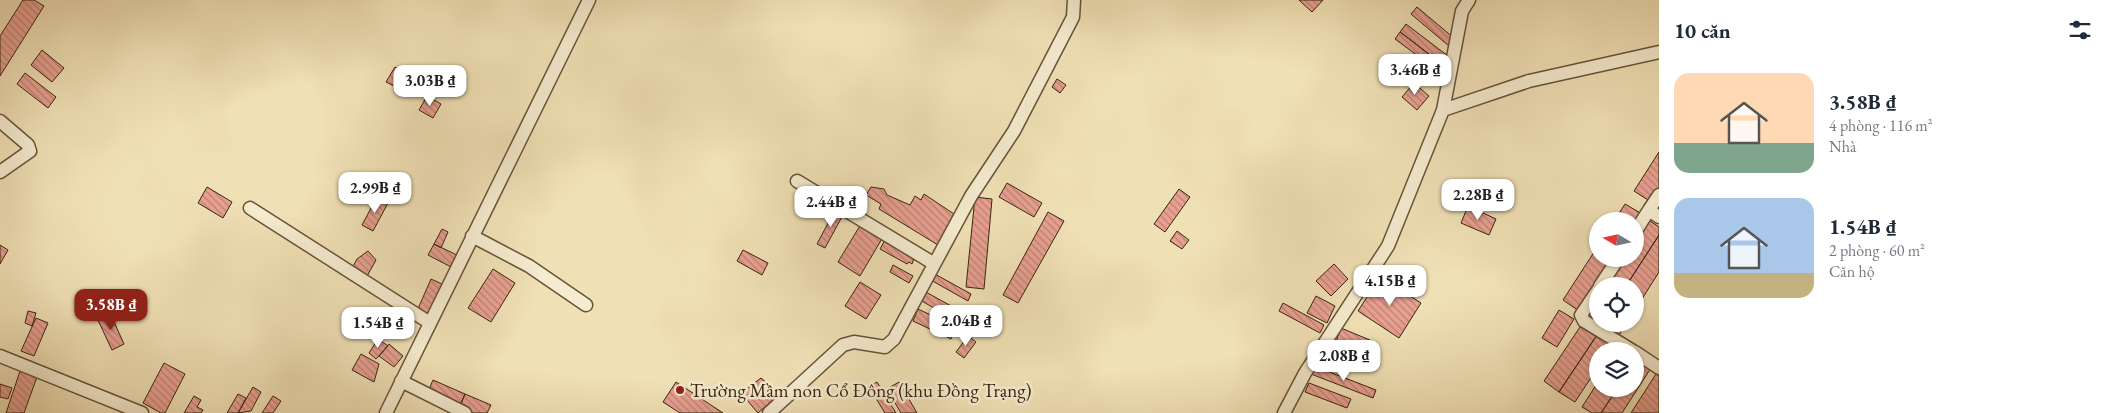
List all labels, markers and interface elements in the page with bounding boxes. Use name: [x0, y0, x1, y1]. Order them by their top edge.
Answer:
icon: filters: [2066, 16, 2094, 44]
text: 10 căn: [1674, 17, 1731, 44]
pin: 3.46B ₫: [1369, 54, 1461, 96]
text: 3.46B ₫: [1389, 59, 1441, 80]
pin: 3.03B ₫: [384, 64, 476, 107]
text: 3.03B ₫: [404, 70, 456, 91]
text: 3.58B ₫: [1829, 88, 1896, 115]
icon: home: [1714, 93, 1774, 153]
text: 4 phòng · 116 m²: [1829, 115, 1933, 136]
text: Nhà: [1829, 136, 1856, 157]
pin: 2.99B ₫: [329, 172, 421, 214]
text: 2.99B ₫: [349, 177, 401, 198]
pin: 2.28B ₫: [1432, 178, 1524, 221]
text: 2.28B ₫: [1452, 184, 1504, 205]
pin: 2.44B ₫: [785, 186, 877, 228]
text: 2.44B ₫: [805, 191, 857, 212]
north arrow: [1589, 212, 1644, 268]
map controls: [1589, 212, 1644, 397]
text: 1.54B ₫: [1829, 213, 1896, 240]
icon: home: [1714, 218, 1774, 278]
text: 2 phòng · 60 m²: [1829, 240, 1925, 261]
text: Căn hộ: [1829, 261, 1875, 282]
pin: 4.15B ₫: [1344, 264, 1436, 307]
text: 4.15B ₫: [1364, 270, 1416, 291]
button: locate: [1589, 277, 1644, 332]
pin: 3.58B ₫: [65, 288, 157, 331]
text: 3.58B ₫: [85, 294, 137, 315]
pin: 2.04B ₫: [920, 304, 1012, 347]
pin: 1.54B ₫: [332, 306, 424, 349]
text: 2.04B ₫: [940, 310, 992, 331]
text: 1.54B ₫: [352, 312, 404, 333]
pin: 2.08B ₫: [1298, 340, 1390, 382]
button: layers: [1589, 342, 1644, 397]
text: 2.08B ₫: [1318, 345, 1370, 366]
place label: Trường Mầm non Cổ Đông (khu Đồng Trạng): [690, 378, 1032, 403]
marker: Trường Mầm non Cổ Đông (khu Đồng Trạng): [674, 384, 686, 396]

